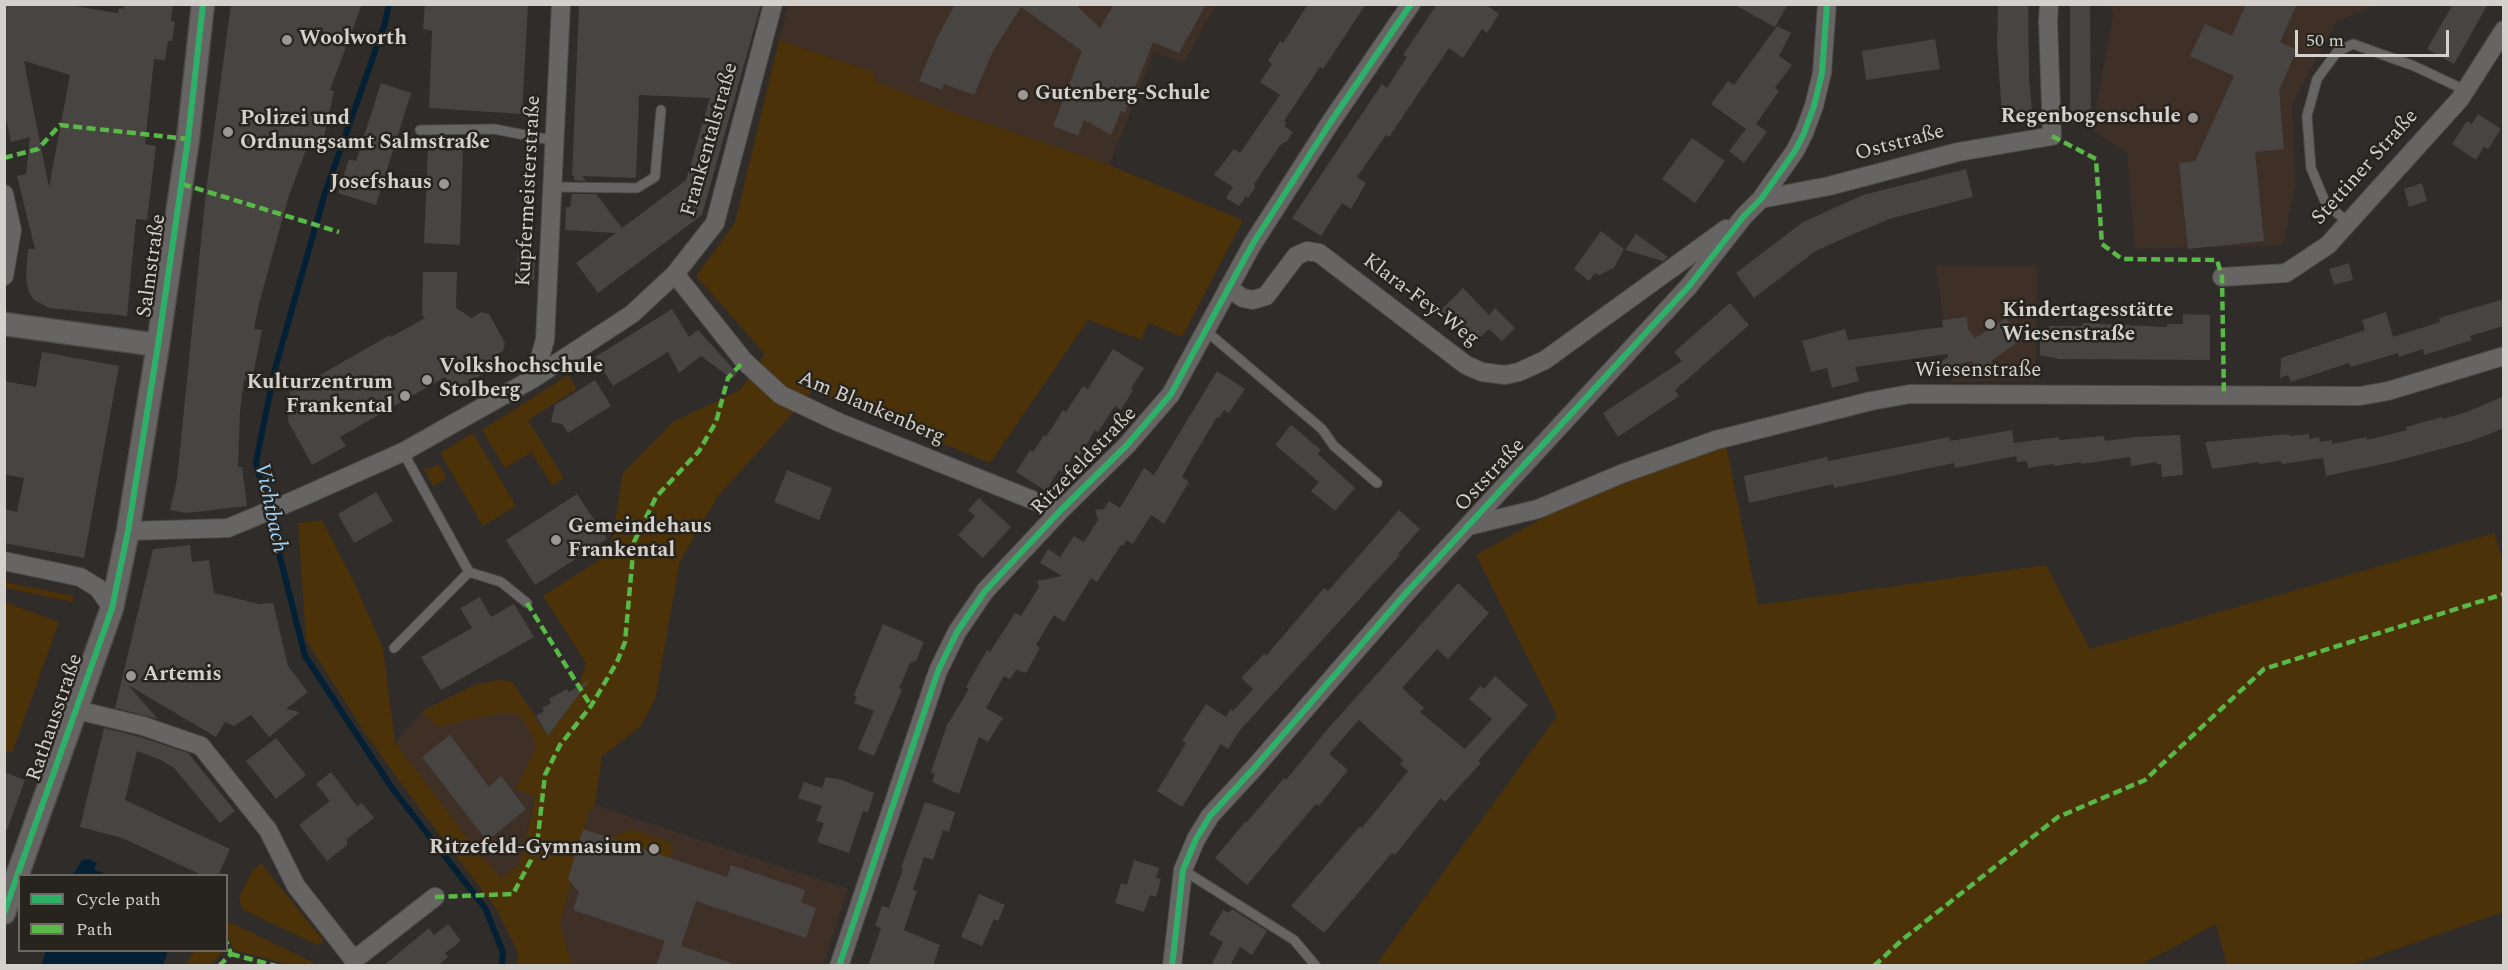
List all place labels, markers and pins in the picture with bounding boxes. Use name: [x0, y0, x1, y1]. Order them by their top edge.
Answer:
place label: Woolworth: [299, 27, 407, 53]
marker: Woolworth: [280, 33, 294, 47]
place label: Gutenberg-Schule: [1035, 82, 1210, 108]
marker: Gutenberg-Schule: [1016, 88, 1030, 102]
place label: Regenbogenschule: [2000, 105, 2181, 131]
place label: Polizei und Ordnungsamt Salmstraße: [240, 107, 490, 157]
marker: Regenbogenschule: [2186, 111, 2200, 125]
marker: Polizei und Ordnungsamt Salmstraße: [221, 125, 235, 139]
place label: Josefshaus: [330, 171, 432, 197]
marker: Josefshaus: [437, 177, 451, 191]
place label: Kindertagesstätte Wiesenstraße: [2002, 299, 2174, 349]
marker: Kindertagesstätte Wiesenstraße: [1983, 317, 1997, 331]
place label: Volkshochschule Stolberg: [439, 355, 603, 405]
place label: Kulturzentrum Frankental: [246, 371, 393, 421]
marker: Volkshochschule Stolberg: [420, 373, 434, 387]
marker: Kulturzentrum Frankental: [398, 389, 412, 403]
place label: Gemeindehaus Frankental: [568, 515, 712, 565]
marker: Gemeindehaus Frankental: [549, 533, 563, 547]
place label: Artemis: [143, 663, 222, 689]
marker: Artemis: [124, 669, 138, 683]
place label: Ritzefeld-Gymnasium: [429, 836, 642, 862]
marker: Ritzefeld-Gymnasium: [647, 842, 661, 856]

